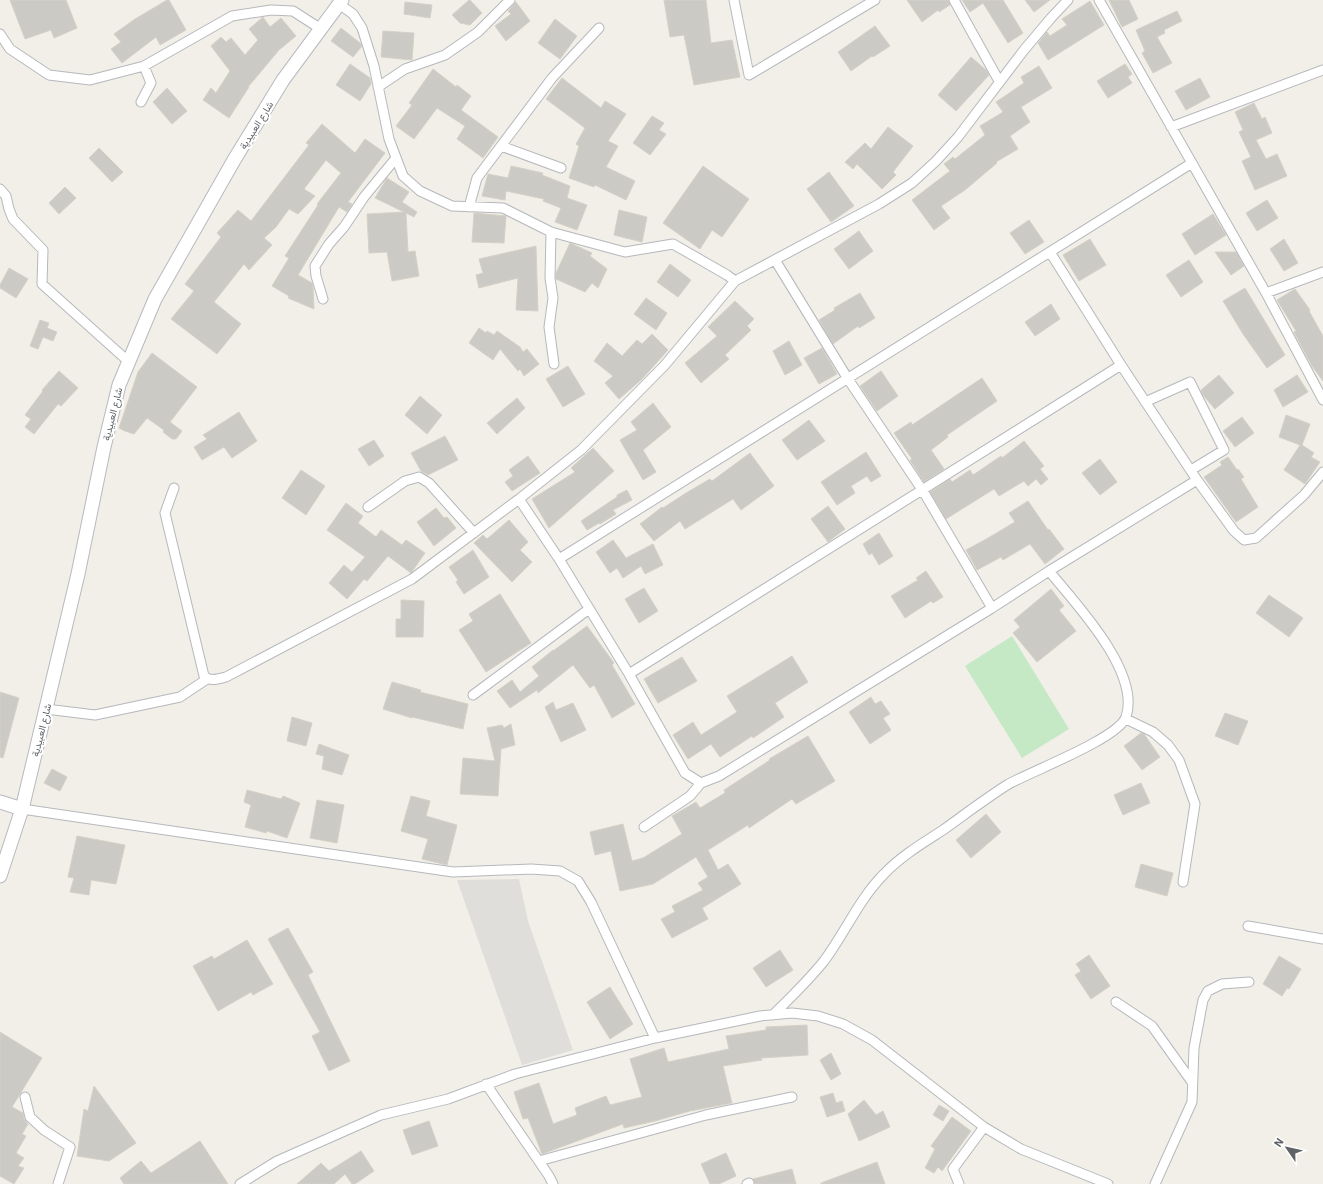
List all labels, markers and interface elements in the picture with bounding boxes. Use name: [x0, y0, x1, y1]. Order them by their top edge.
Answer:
street label: شارع العبيدية: [237, 99, 276, 152]
street label: شارع العبيدية: [100, 386, 125, 442]
street label: شارع العبيدية: [29, 702, 54, 758]
north arrow: [1267, 1128, 1307, 1168]
text: N: [1271, 1135, 1287, 1150]

